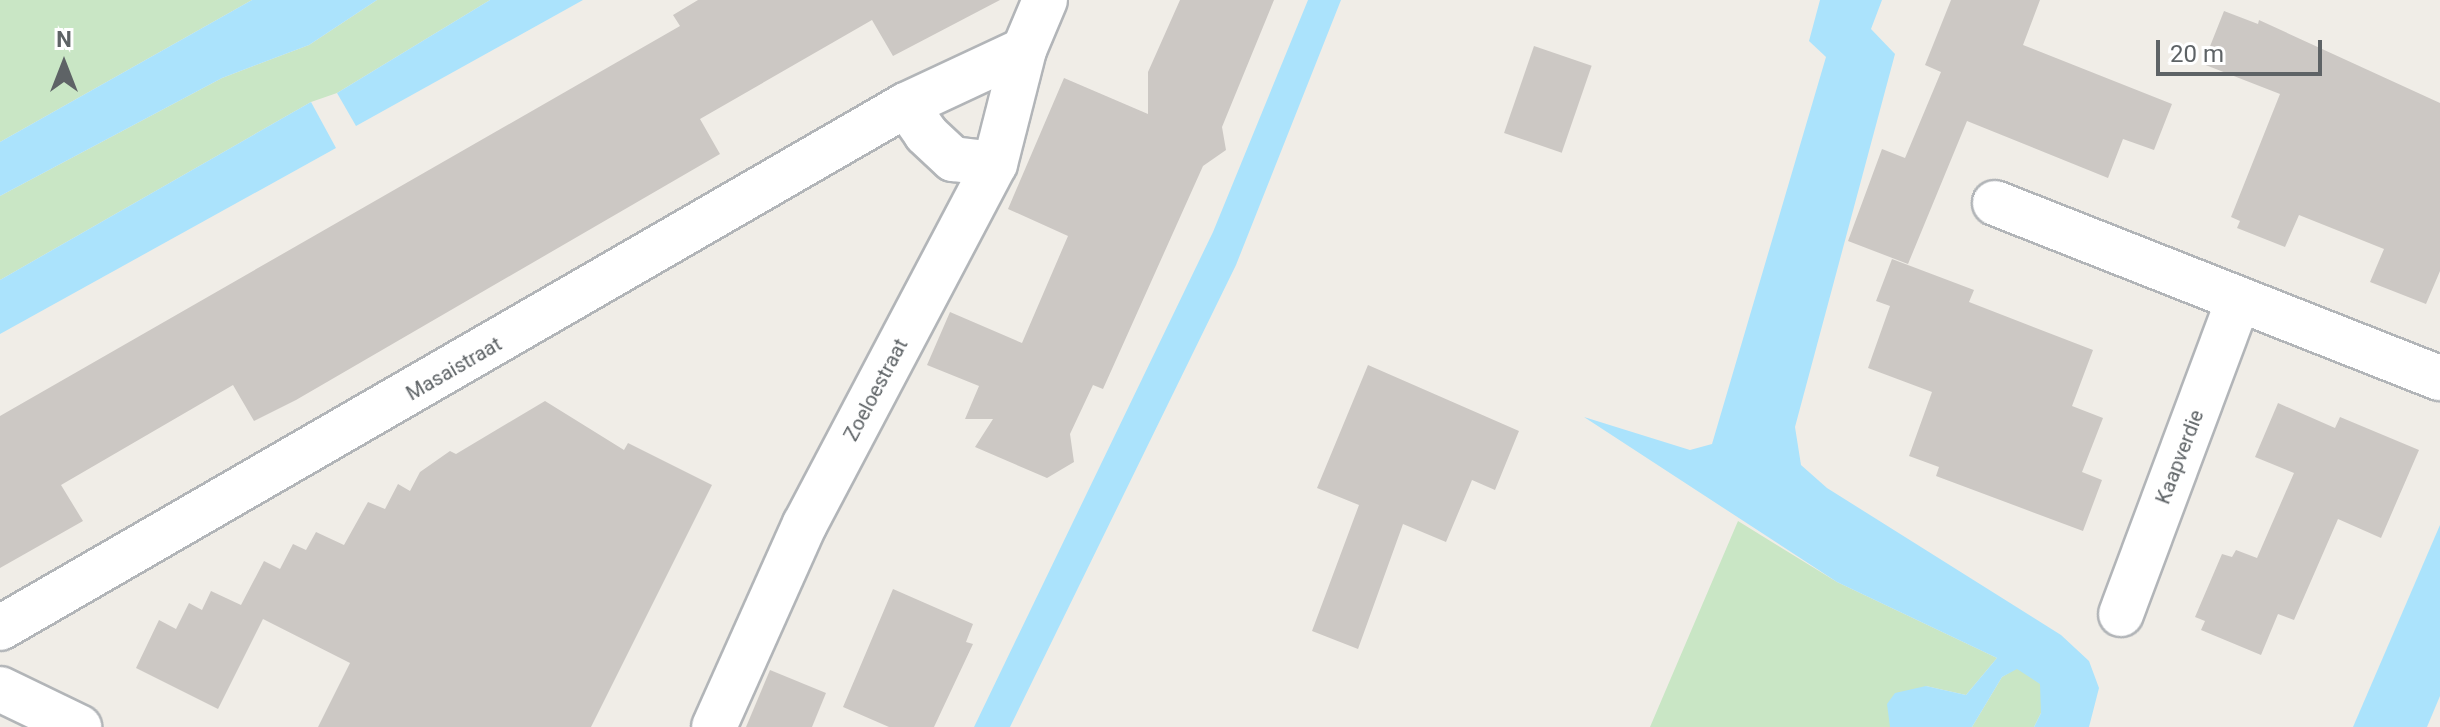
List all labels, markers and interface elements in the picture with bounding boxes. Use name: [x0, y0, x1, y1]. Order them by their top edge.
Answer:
north arrow: [24, 24, 104, 104]
scale bar: [2160, 24, 2326, 74]
text: N: [56, 27, 72, 52]
text: 20 m: [2170, 40, 2224, 68]
street label: Masaistraat: [402, 332, 506, 406]
street label: Zoeloestraat: [839, 335, 913, 445]
street label: Kaapverdie: [2151, 407, 2209, 507]

